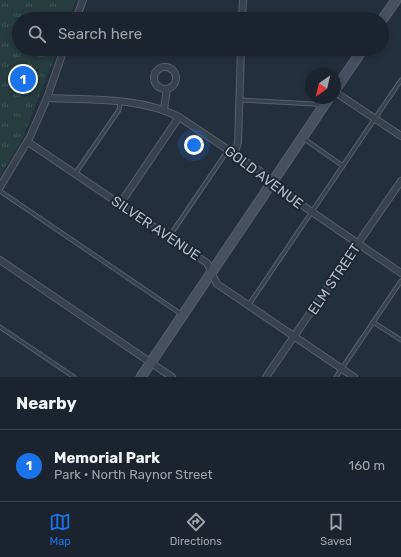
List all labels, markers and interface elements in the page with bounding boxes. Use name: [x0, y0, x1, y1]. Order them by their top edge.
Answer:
search box: [12, 12, 389, 56]
icon: search: [26, 23, 48, 45]
text: Search here: [58, 25, 142, 43]
pin: 1: [10, 64, 36, 94]
north arrow: [305, 68, 341, 104]
your location: [184, 135, 204, 155]
street label: GOLD AVENUE: [221, 142, 306, 212]
street label: SILVER AVENUE: [108, 192, 203, 264]
street label: ELM STREET: [304, 241, 364, 318]
text: Nearby: [16, 393, 77, 413]
text: Memorial Park: [54, 449, 160, 467]
text: 1: [26, 458, 32, 473]
text: 160 m: [349, 458, 385, 473]
text: Park · North Raynor Street: [54, 467, 213, 482]
tab: Map: [49, 511, 71, 548]
tab: Directions: [170, 511, 222, 548]
tab: Saved: [320, 511, 352, 548]

